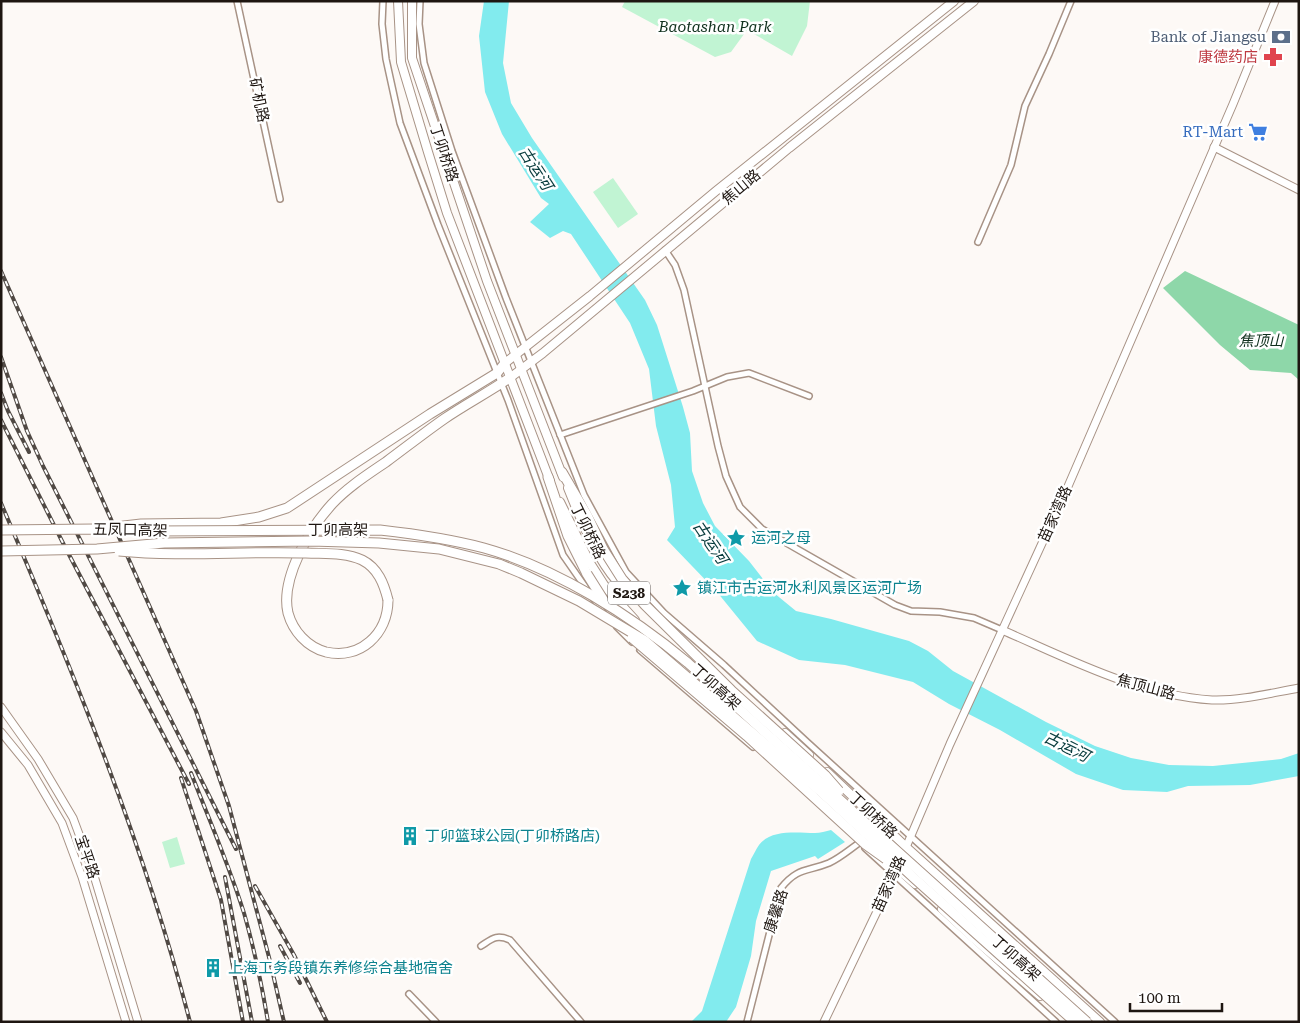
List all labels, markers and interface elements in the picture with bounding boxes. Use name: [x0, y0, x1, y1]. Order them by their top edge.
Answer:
park label: Baotashan Park: [657, 18, 772, 36]
bank icon: Bank of Jiangsu: [1270, 26, 1292, 48]
place label: Bank of Jiangsu: [1151, 28, 1267, 46]
pharmacy icon: 康德药店: [1262, 46, 1284, 68]
place label: 康德药店: [1198, 48, 1258, 66]
street label: 矿机路: [246, 76, 272, 124]
supermarket icon: RT-Mart: [1247, 121, 1269, 143]
street label: 丁卯桥路: [426, 122, 462, 184]
place label: RT-Mart: [1183, 123, 1243, 141]
water label: 古运河: [515, 143, 558, 196]
street label: 焦山路: [718, 166, 764, 208]
park label: 焦顶山: [1238, 332, 1284, 350]
street label: 苗家湾路: [1035, 483, 1075, 545]
street label: 丁卯桥路: [567, 500, 609, 562]
water label: 古运河: [689, 517, 734, 570]
street label: 五凤口高架: [92, 520, 168, 540]
street label: 丁卯高架: [308, 521, 368, 539]
place icon: 运河之母: [725, 527, 747, 549]
place label: 运河之母: [751, 529, 811, 547]
place icon: 镇江市古运河水利风景区运河广场: [671, 577, 693, 599]
place label: 镇江市古运河水利风景区运河广场: [697, 579, 922, 597]
road number: S238: [608, 582, 650, 604]
street label: 丁卯高架: [688, 660, 744, 714]
street label: 焦顶山路: [1115, 671, 1177, 703]
water label: 古运河: [1041, 727, 1095, 767]
street label: 丁卯桥路: [845, 788, 901, 842]
building icon: 丁卯篮球公园(丁卯桥路店): [399, 825, 421, 847]
place label: 丁卯篮球公园(丁卯桥路店): [425, 827, 600, 845]
street label: 宝平路: [71, 833, 103, 881]
street label: 苗家湾路: [869, 853, 909, 915]
street label: 康馨路: [760, 887, 792, 935]
street label: 丁卯高架: [988, 931, 1044, 985]
building icon: 上海工务段镇东养修综合基地宿舍: [202, 957, 224, 979]
place label: 上海工务段镇东养修综合基地宿舍: [228, 959, 453, 977]
scale bar: [1130, 980, 1222, 1012]
text: 100 m: [1138, 989, 1181, 1007]

